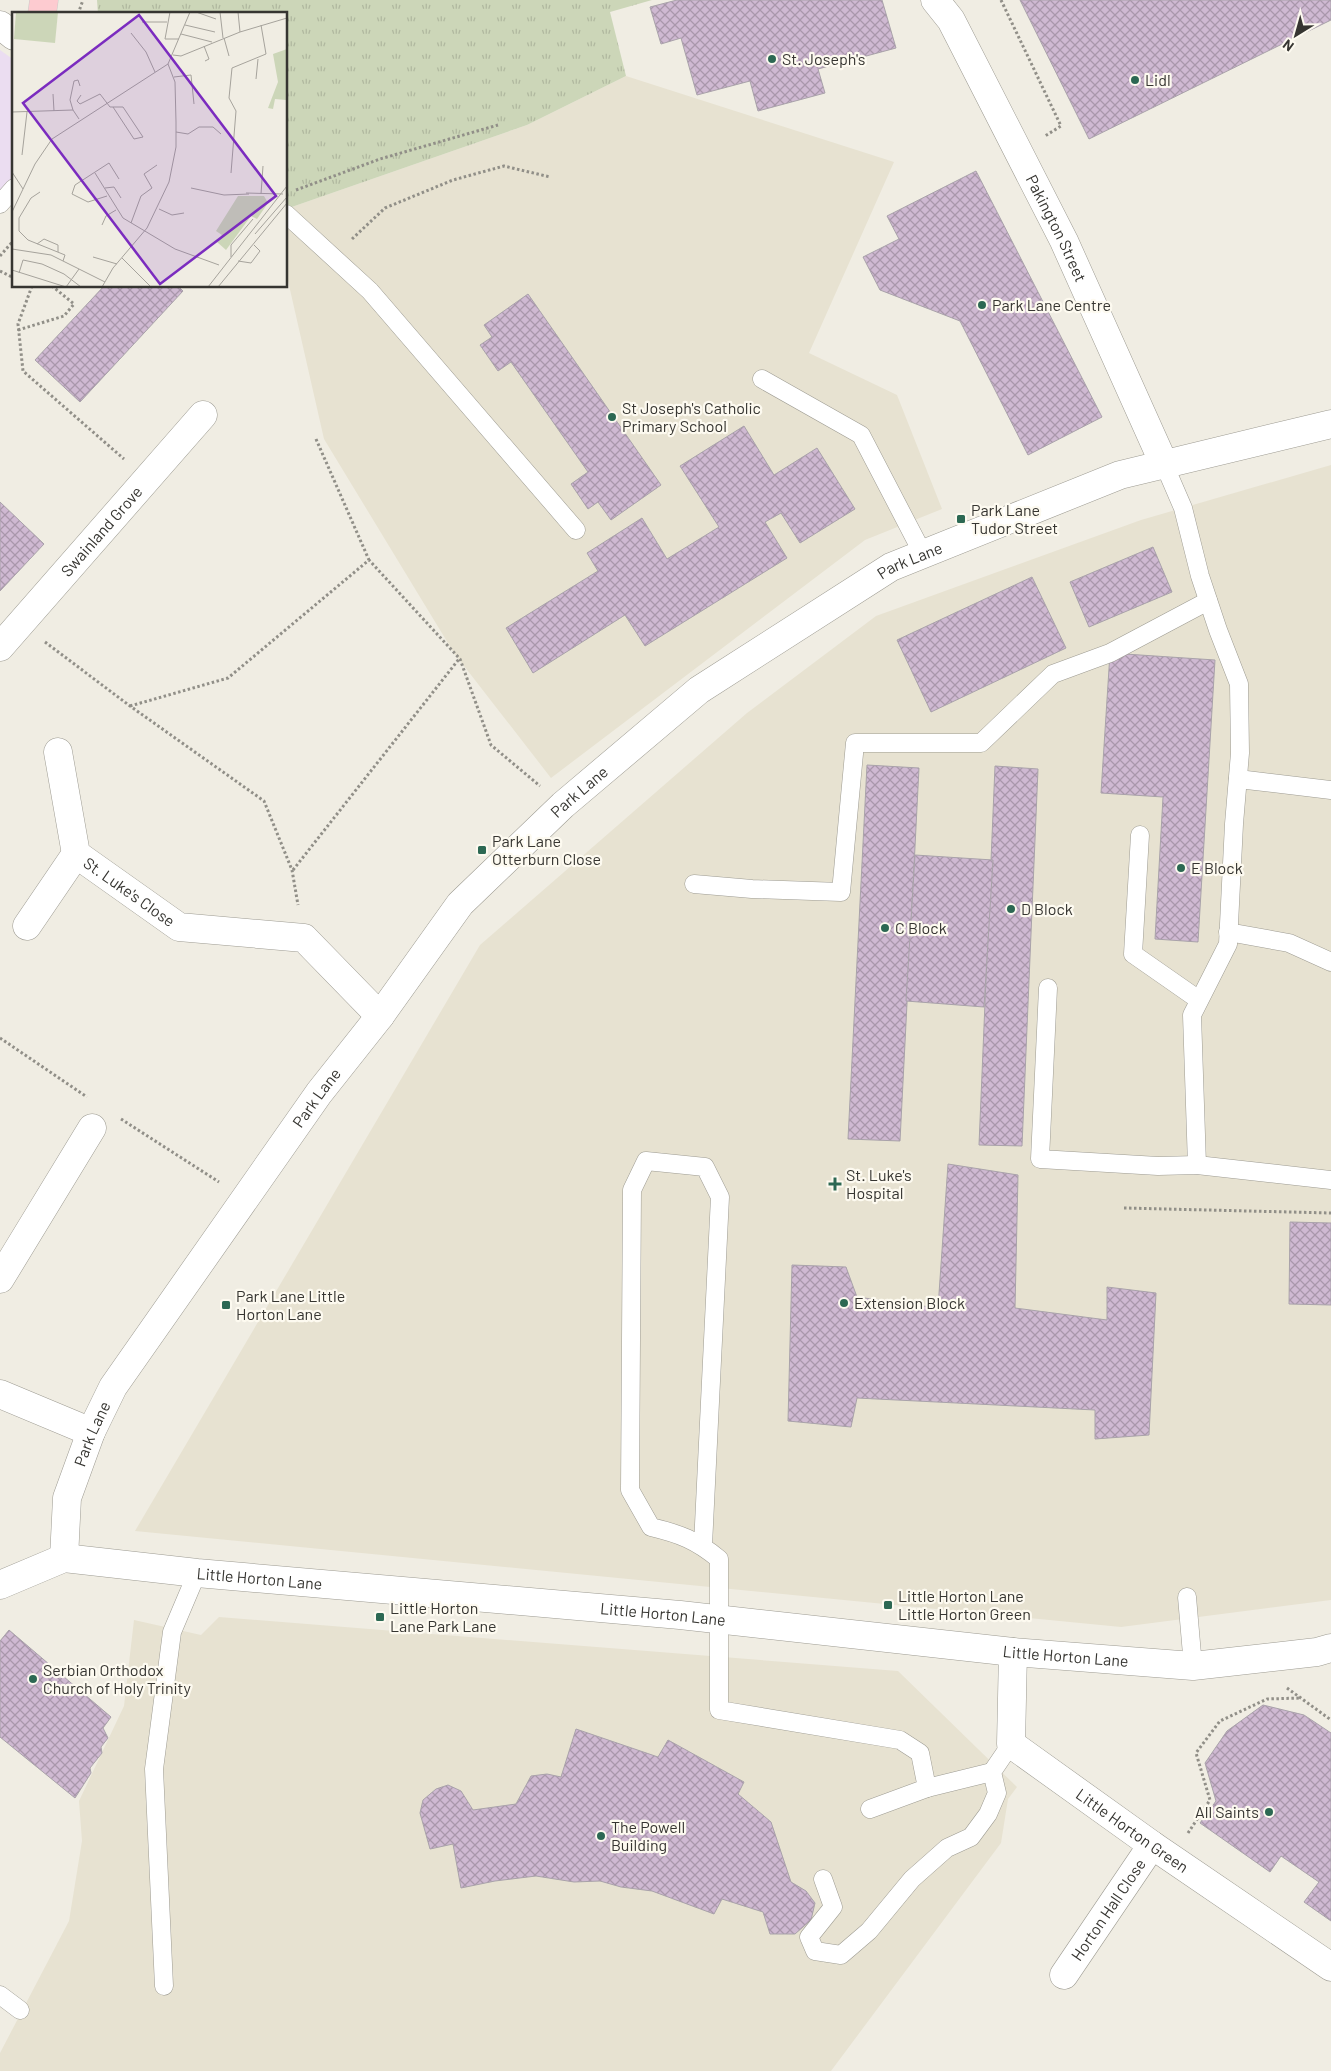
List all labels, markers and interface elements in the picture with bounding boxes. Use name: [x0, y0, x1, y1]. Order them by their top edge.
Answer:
north arrow: [1271, 10, 1321, 60]
inset map: [12, 12, 288, 288]
text: N: [1279, 36, 1297, 55]
place label: St. Joseph's: [782, 49, 865, 68]
marker: St. Joseph's: [766, 53, 778, 65]
place label: Lidl: [1145, 70, 1171, 89]
marker: Lidl: [1129, 74, 1141, 86]
street label: Pakington Street: [1023, 171, 1091, 284]
place label: Park Lane Centre: [992, 295, 1111, 314]
marker: Park Lane Centre: [976, 299, 988, 311]
place label: St Joseph's Catholic Primary School: [622, 398, 761, 435]
marker: St Joseph's Catholic Primary School: [606, 411, 618, 423]
street label: Swainland Grove: [56, 482, 146, 580]
place label: Park Lane Tudor Street: [971, 500, 1058, 537]
marker: Park Lane Tudor Street: [955, 513, 967, 525]
street label: Park Lane: [873, 537, 945, 583]
street label: Park Lane: [546, 762, 611, 821]
place label: Park Lane Otterburn Close: [492, 831, 601, 868]
marker: Park Lane Otterburn Close: [476, 844, 488, 856]
street label: St. Luke's Close: [80, 853, 179, 930]
place label: E Block: [1191, 858, 1243, 877]
marker: E Block: [1175, 862, 1187, 874]
place label: D Block: [1021, 899, 1073, 918]
marker: D Block: [1005, 903, 1017, 915]
place label: C Block: [895, 918, 947, 937]
marker: C Block: [879, 922, 891, 934]
street label: Park Lane: [288, 1064, 344, 1131]
place label: St. Luke's Hospital: [846, 1165, 912, 1202]
marker: St. Luke's Hospital: [828, 1177, 842, 1191]
place label: Park Lane Little Horton Lane: [236, 1286, 345, 1323]
place label: Extension Block: [854, 1293, 965, 1312]
marker: Extension Block: [838, 1297, 850, 1309]
marker: Park Lane Little Horton Lane: [220, 1299, 232, 1311]
street label: Park Lane: [69, 1398, 114, 1469]
street label: Little Horton Lane: [196, 1563, 323, 1593]
place label: Little Horton Lane Little Horton Green: [898, 1586, 1031, 1623]
place label: Little Horton Lane Park Lane: [390, 1598, 496, 1635]
street label: Little Horton Lane: [599, 1598, 727, 1629]
marker: Little Horton Lane Little Horton Green: [882, 1599, 894, 1611]
marker: Little Horton Lane Park Lane: [374, 1611, 386, 1623]
street label: Little Horton Lane: [1002, 1641, 1129, 1670]
place label: Serbian Orthodox Church of Holy Trinity: [43, 1660, 191, 1697]
marker: Serbian Orthodox Church of Holy Trinity: [27, 1673, 39, 1685]
street label: Little Horton Green: [1073, 1784, 1192, 1876]
place label: All Saints: [1195, 1802, 1259, 1821]
marker: All Saints: [1263, 1806, 1275, 1818]
place label: The Powell Building: [611, 1817, 685, 1854]
marker: The Powell Building: [595, 1830, 607, 1842]
street label: Horton Hall Close: [1067, 1855, 1149, 1964]

